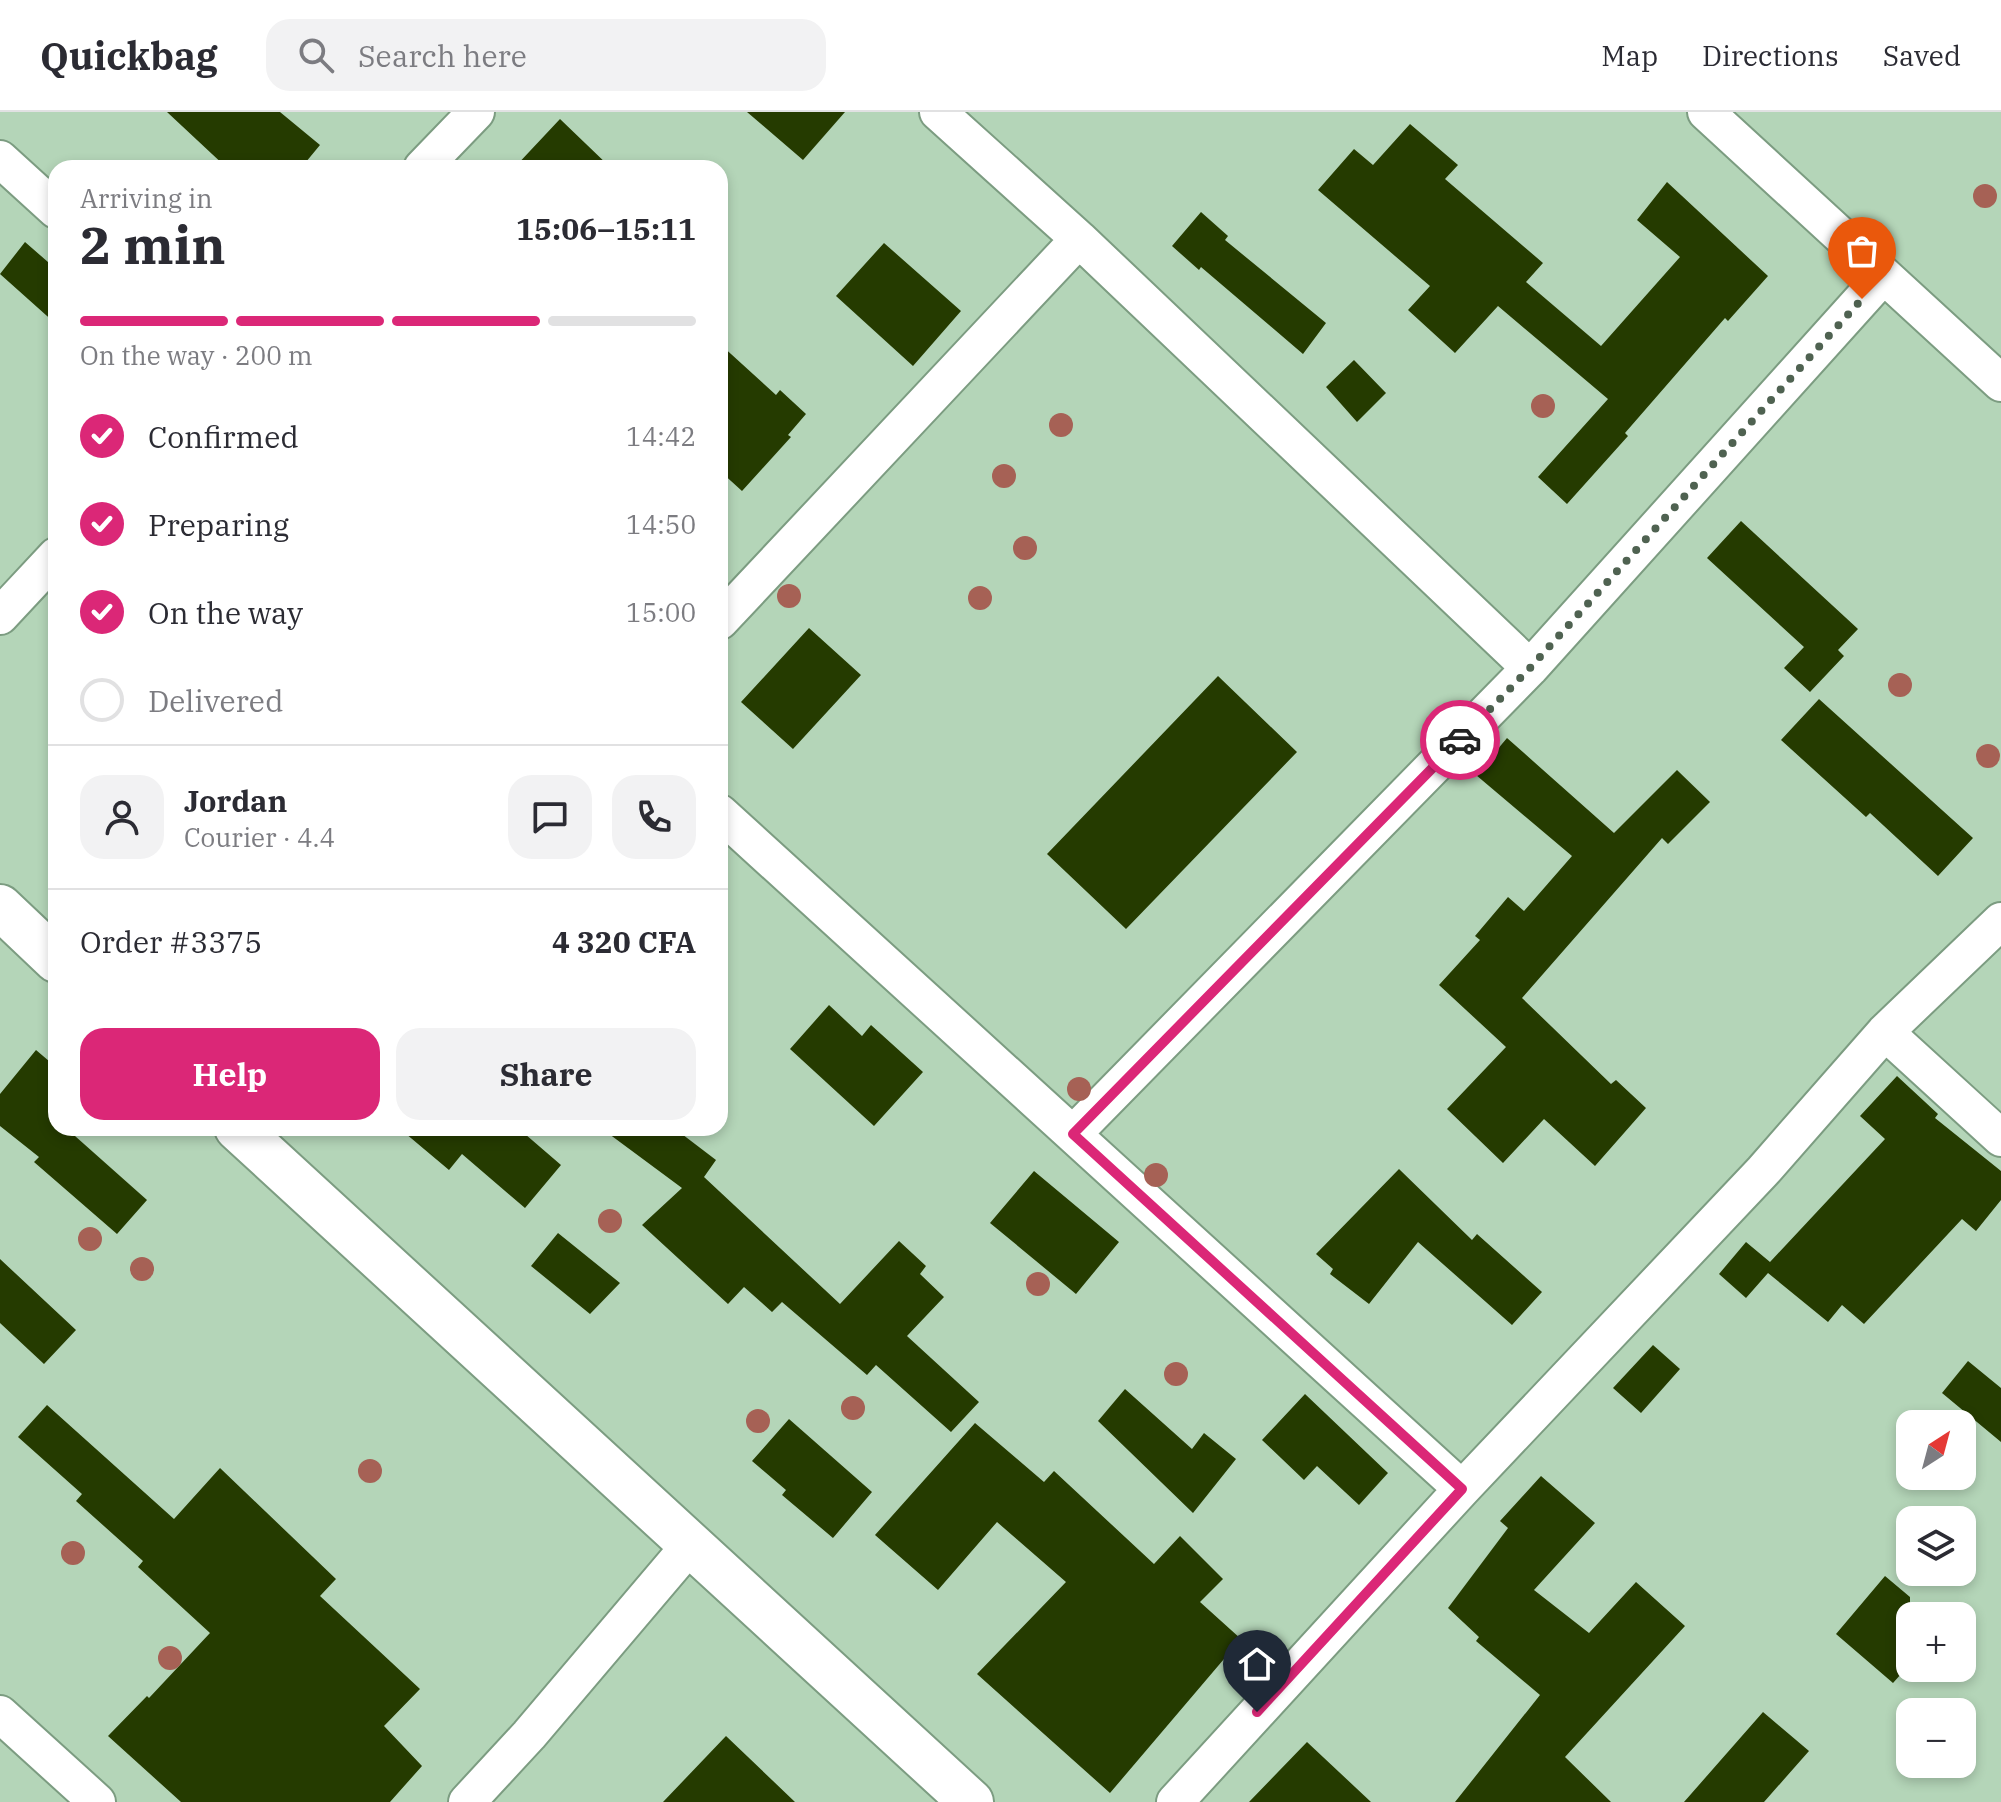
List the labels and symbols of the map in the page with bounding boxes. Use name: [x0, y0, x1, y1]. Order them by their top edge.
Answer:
pin: [1828, 217, 1896, 299]
courier: [1420, 700, 1500, 780]
north arrow: [1896, 1410, 1976, 1490]
pin: [1223, 1630, 1291, 1712]

